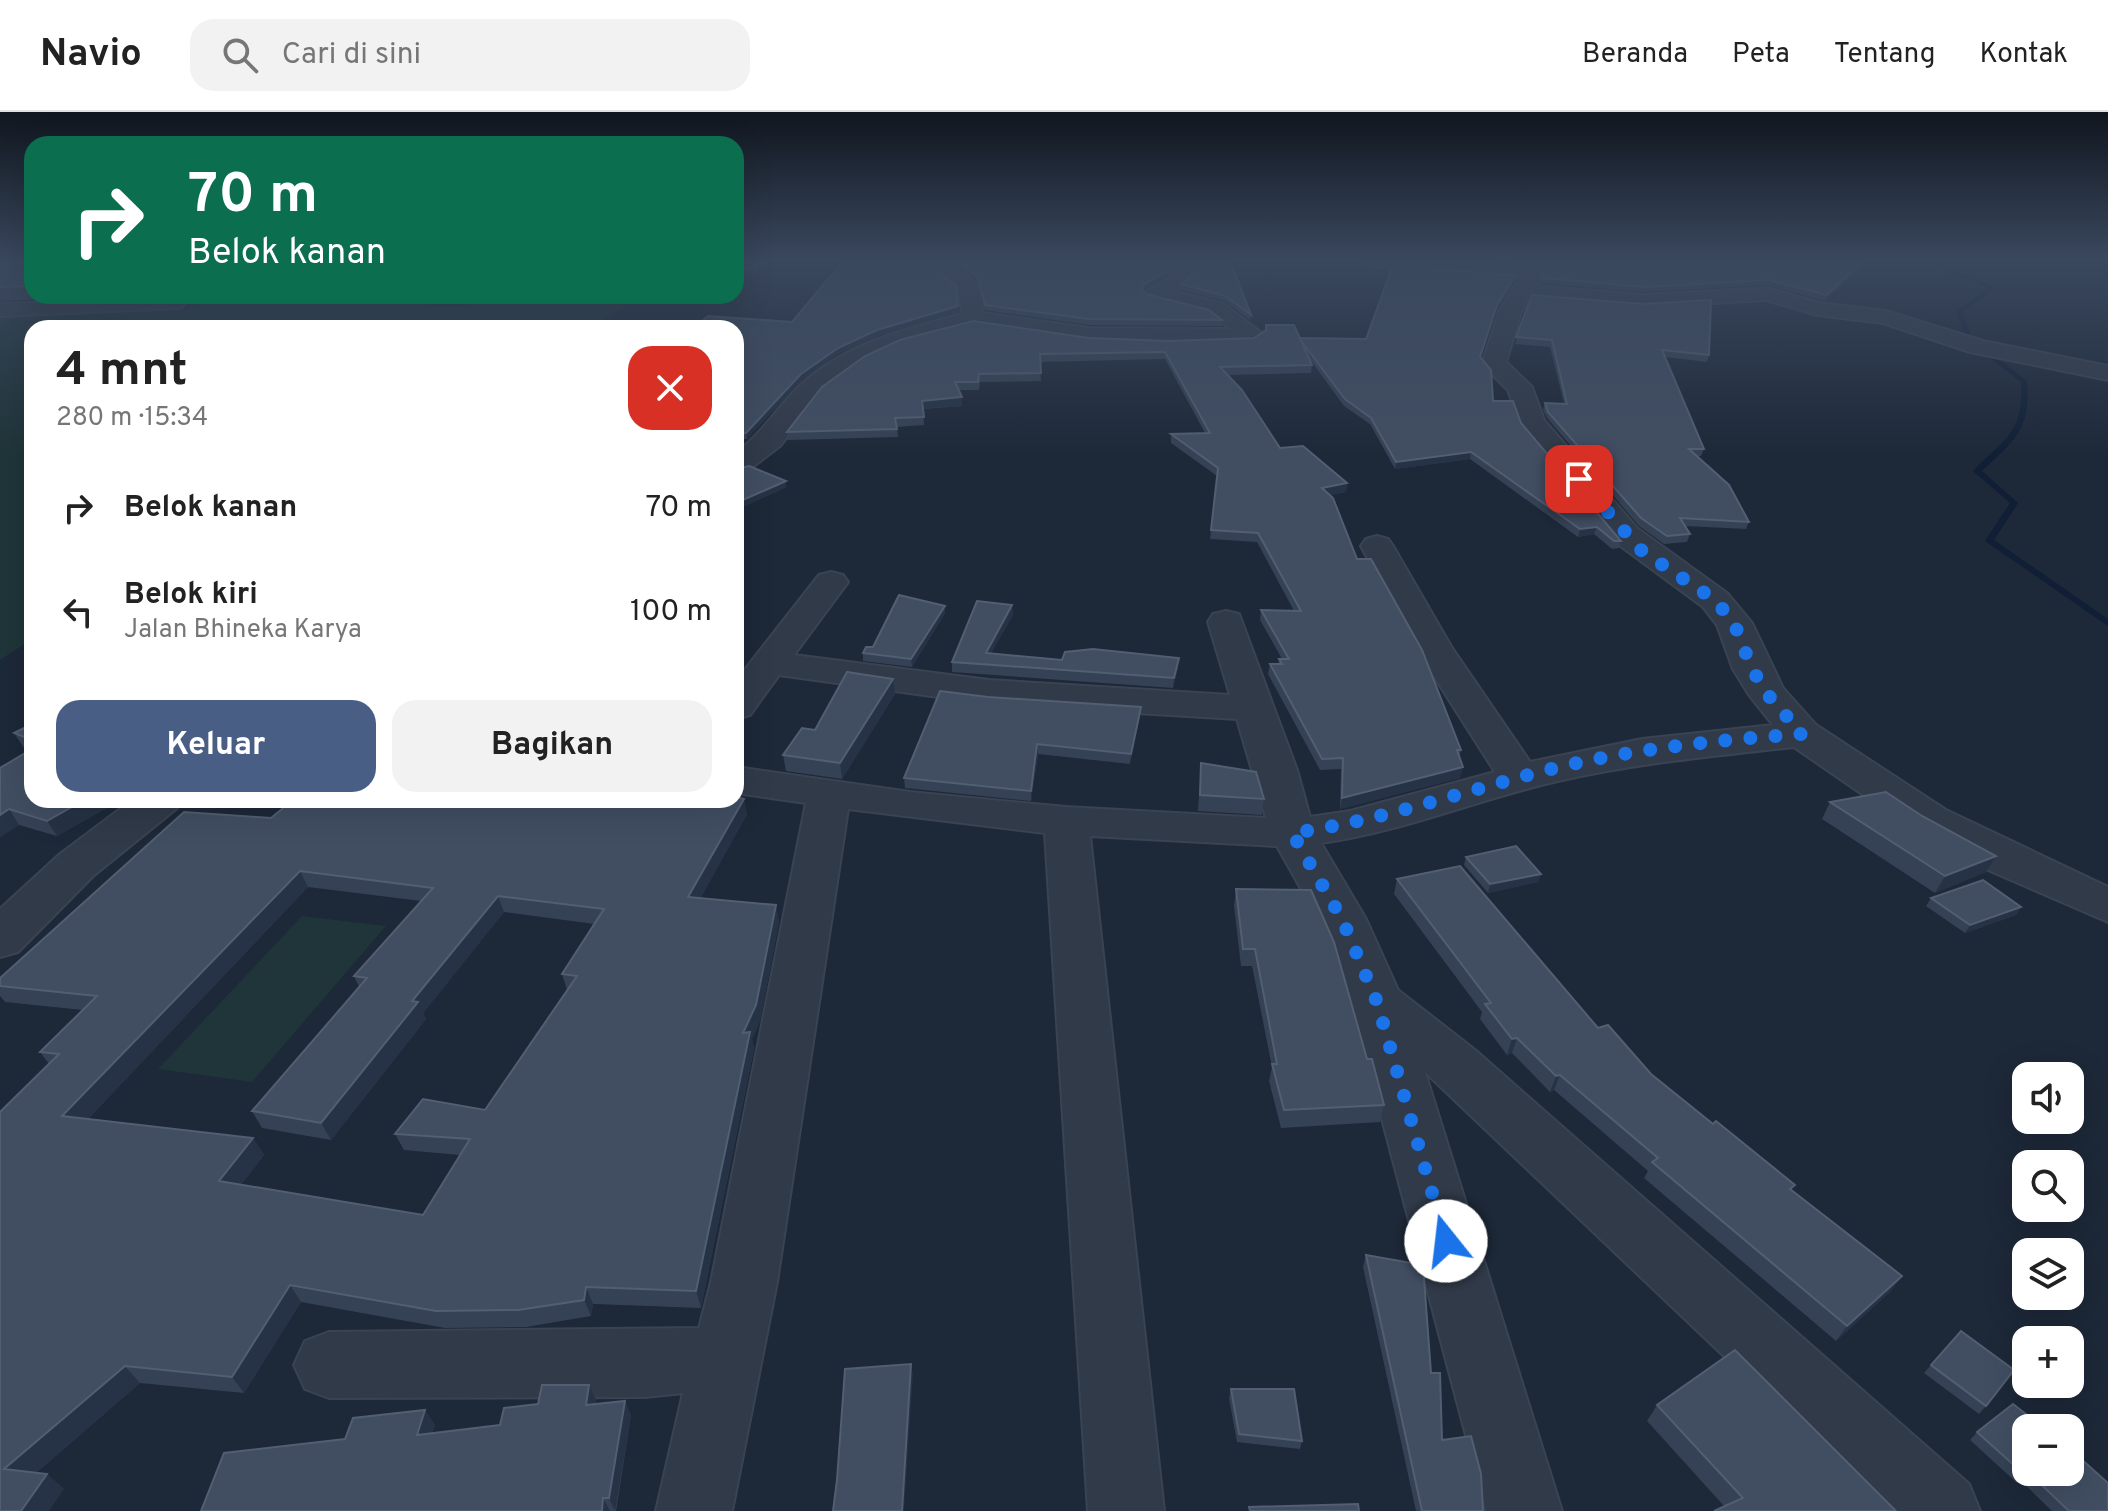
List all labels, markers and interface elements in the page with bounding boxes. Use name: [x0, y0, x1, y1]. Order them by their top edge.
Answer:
search box: [190, 19, 750, 91]
text: Navio: [40, 31, 142, 80]
icon: search: [218, 33, 262, 77]
text: Cari di sini: [282, 37, 421, 74]
text: Beranda: [1582, 37, 1688, 73]
text: Peta: [1732, 37, 1790, 73]
text: Tentang: [1834, 37, 1935, 73]
text: Kontak: [1979, 37, 2068, 73]
text: 70 m: [188, 162, 318, 232]
icon: right: [56, 168, 160, 272]
text: Belok kanan: [188, 231, 386, 277]
text: 4 mnt: [56, 342, 188, 402]
button: close: [628, 346, 712, 430]
text: 280 m · 15:34: [56, 402, 208, 435]
pin: [1545, 445, 1613, 513]
icon: arrive: [1557, 457, 1601, 501]
icon: right: [56, 486, 100, 530]
text: Belok kanan: [124, 490, 297, 527]
text: 70 m: [646, 490, 712, 527]
text: Belok kiri: [124, 577, 258, 614]
icon: left: [56, 590, 100, 634]
text: 100 m: [630, 594, 712, 631]
text: Jalan Bhineka Karya: [124, 614, 362, 647]
button: Keluar: [56, 700, 376, 792]
button: Bagikan: [392, 700, 712, 792]
map controls: [2012, 1062, 2084, 1486]
button: sound: [2012, 1062, 2084, 1134]
button: search: [2012, 1150, 2084, 1222]
position arrow: [1404, 1199, 1488, 1283]
button: layers: [2012, 1238, 2084, 1310]
button: +: [2012, 1326, 2084, 1398]
button: −: [2012, 1414, 2084, 1486]

